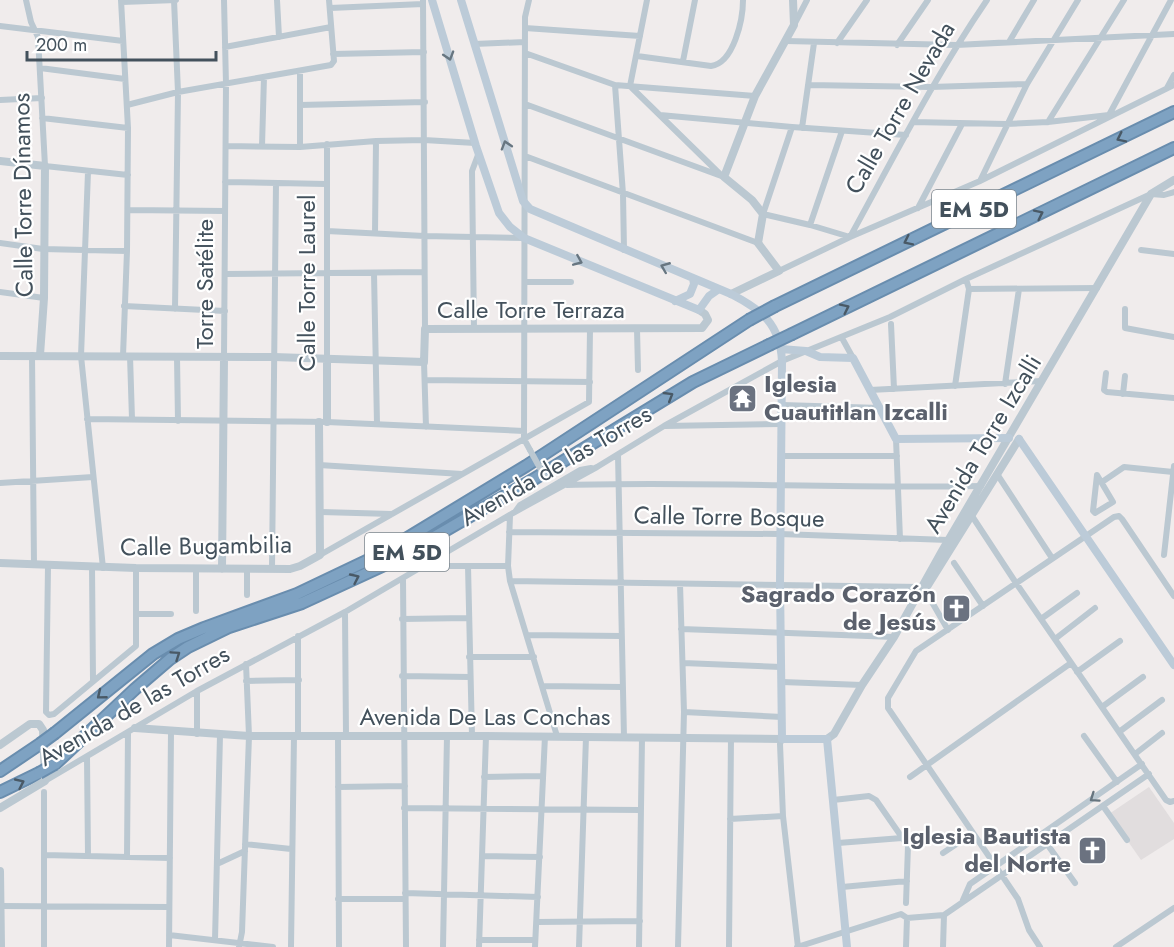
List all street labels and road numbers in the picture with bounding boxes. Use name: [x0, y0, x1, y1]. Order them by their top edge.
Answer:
street label: Calle Torre Nevada: [836, 15, 963, 201]
street label: Calle Torre Dínamos: [3, 93, 42, 297]
road number: EM 5D: [932, 190, 1016, 228]
street label: Calle Torre Laurel: [289, 195, 324, 371]
street label: Torre Satélite: [187, 219, 222, 349]
street label: Calle Torre Terraza: [437, 292, 625, 327]
street label: Avenida Torre Izcalli: [915, 348, 1050, 540]
street label: Avenida de las Torres: [454, 397, 658, 535]
street label: Calle Torre Bosque: [633, 497, 825, 536]
street label: Calle Bugambilia: [120, 527, 292, 564]
road number: EM 5D: [365, 533, 449, 571]
street label: Avenida de las Torres: [32, 637, 236, 775]
street label: Avenida De Las Conchas: [360, 699, 611, 734]

